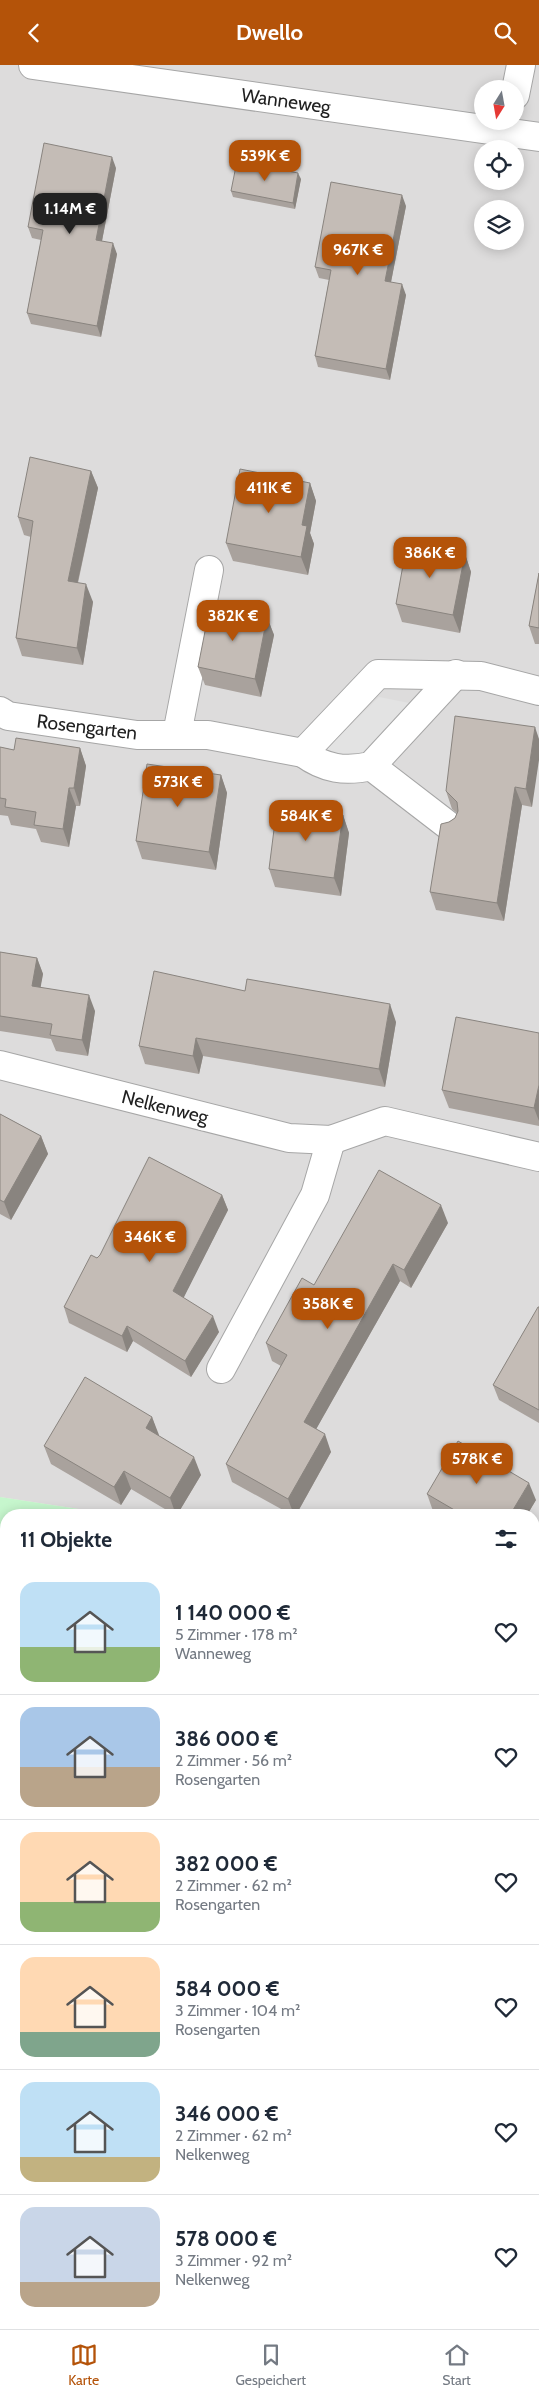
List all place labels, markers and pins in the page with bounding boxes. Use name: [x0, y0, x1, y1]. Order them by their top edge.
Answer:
pin: 539K €: [224, 139, 306, 182]
pin: 1.14M €: [24, 193, 116, 235]
pin: 967K €: [317, 233, 399, 276]
pin: 411K €: [228, 471, 310, 514]
pin: 386K €: [389, 537, 471, 579]
pin: 382K €: [192, 599, 274, 642]
pin: 573K €: [137, 765, 219, 808]
pin: 584K €: [265, 799, 347, 842]
pin: 346K €: [109, 1221, 191, 1263]
pin: 358K €: [287, 1287, 369, 1330]
pin: 578K €: [436, 1443, 518, 1485]

